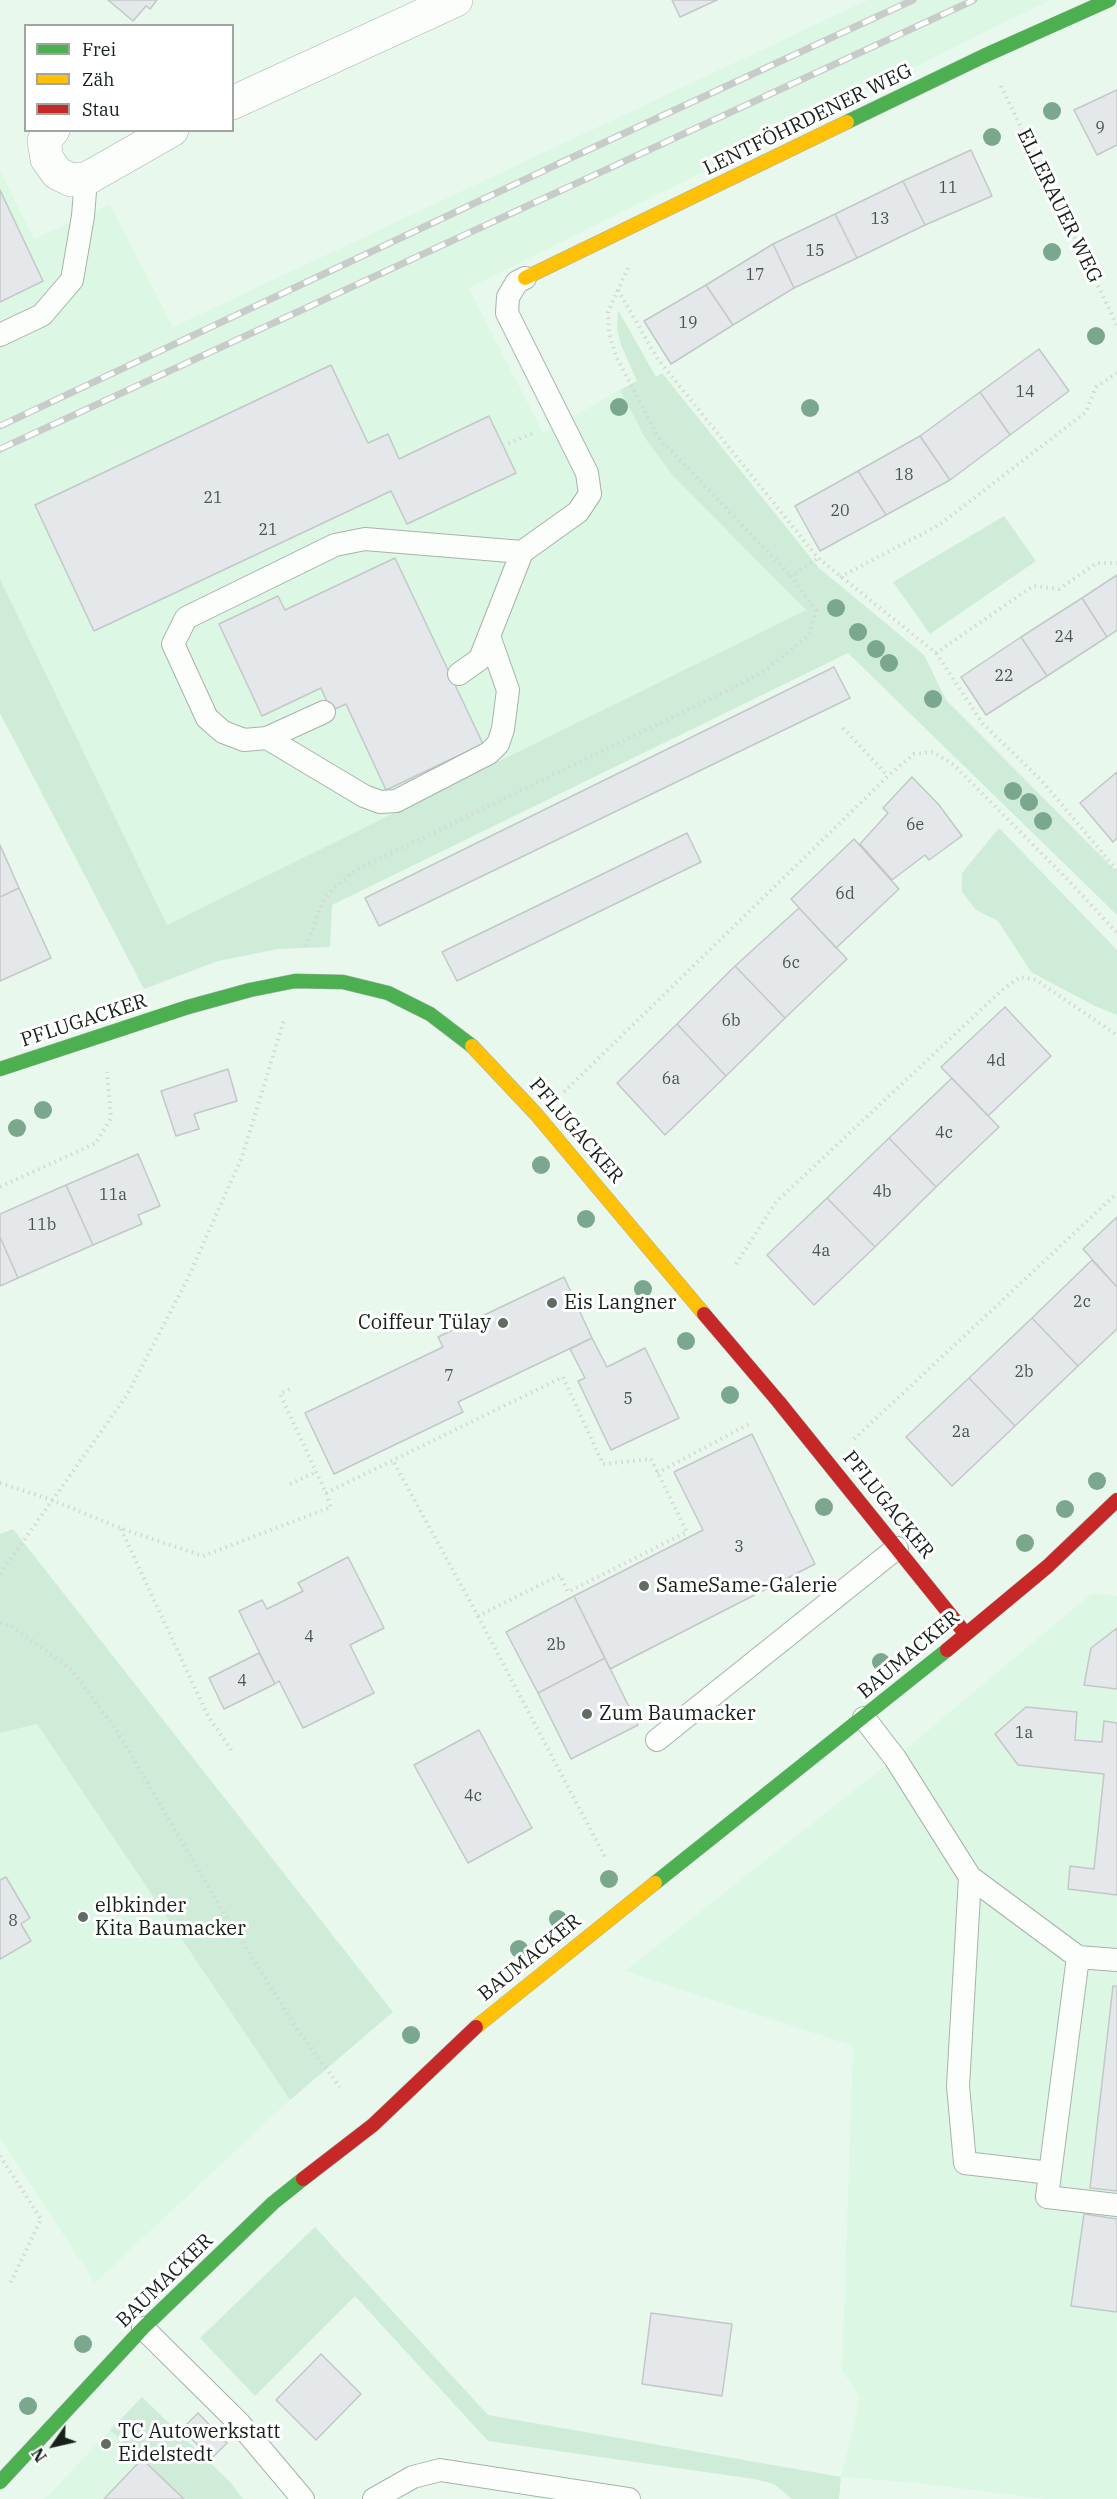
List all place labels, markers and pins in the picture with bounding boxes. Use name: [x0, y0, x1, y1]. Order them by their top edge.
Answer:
place label: Eis Langner: [564, 1291, 676, 1315]
marker: Eis Langner: [545, 1296, 559, 1310]
place label: Coiffeur Tülay: [358, 1311, 491, 1335]
marker: Coiffeur Tülay: [496, 1316, 510, 1330]
place label: SameSame-Galerie: [656, 1574, 837, 1598]
marker: SameSame-Galerie: [637, 1579, 651, 1593]
place label: Zum Baumacker: [599, 1702, 756, 1726]
marker: Zum Baumacker: [580, 1707, 594, 1721]
place label: elbkinder Kita Baumacker: [95, 1894, 246, 1941]
marker: elbkinder Kita Baumacker: [76, 1910, 90, 1924]
place label: TC Autowerkstatt Eidelstedt: [118, 2420, 280, 2467]
marker: TC Autowerkstatt Eidelstedt: [99, 2437, 113, 2451]

